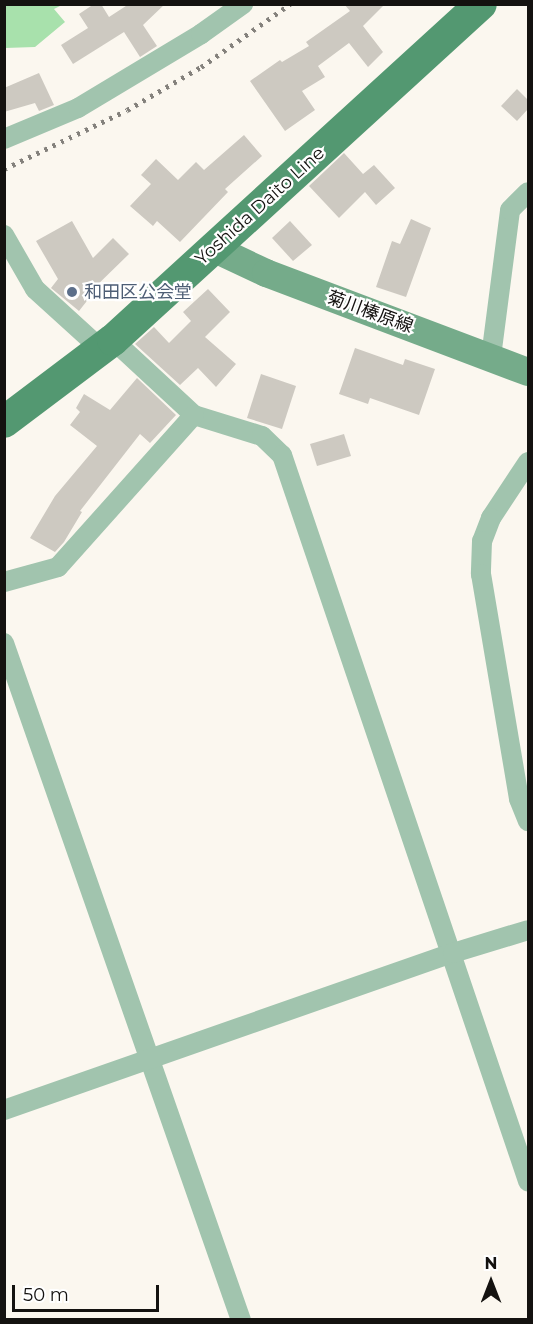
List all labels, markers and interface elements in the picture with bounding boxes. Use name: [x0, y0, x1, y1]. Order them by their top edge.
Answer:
street label: Yoshida Daito Line: [191, 142, 329, 270]
place label: 和田区公会堂: [84, 281, 192, 303]
marker: 和田区公会堂: [65, 285, 79, 299]
street label: 菊川榛原線: [324, 286, 416, 338]
north arrow: [461, 1252, 521, 1312]
text: N: [485, 1254, 497, 1273]
scale bar: [15, 1273, 162, 1311]
text: 50 m: [23, 1284, 69, 1306]

